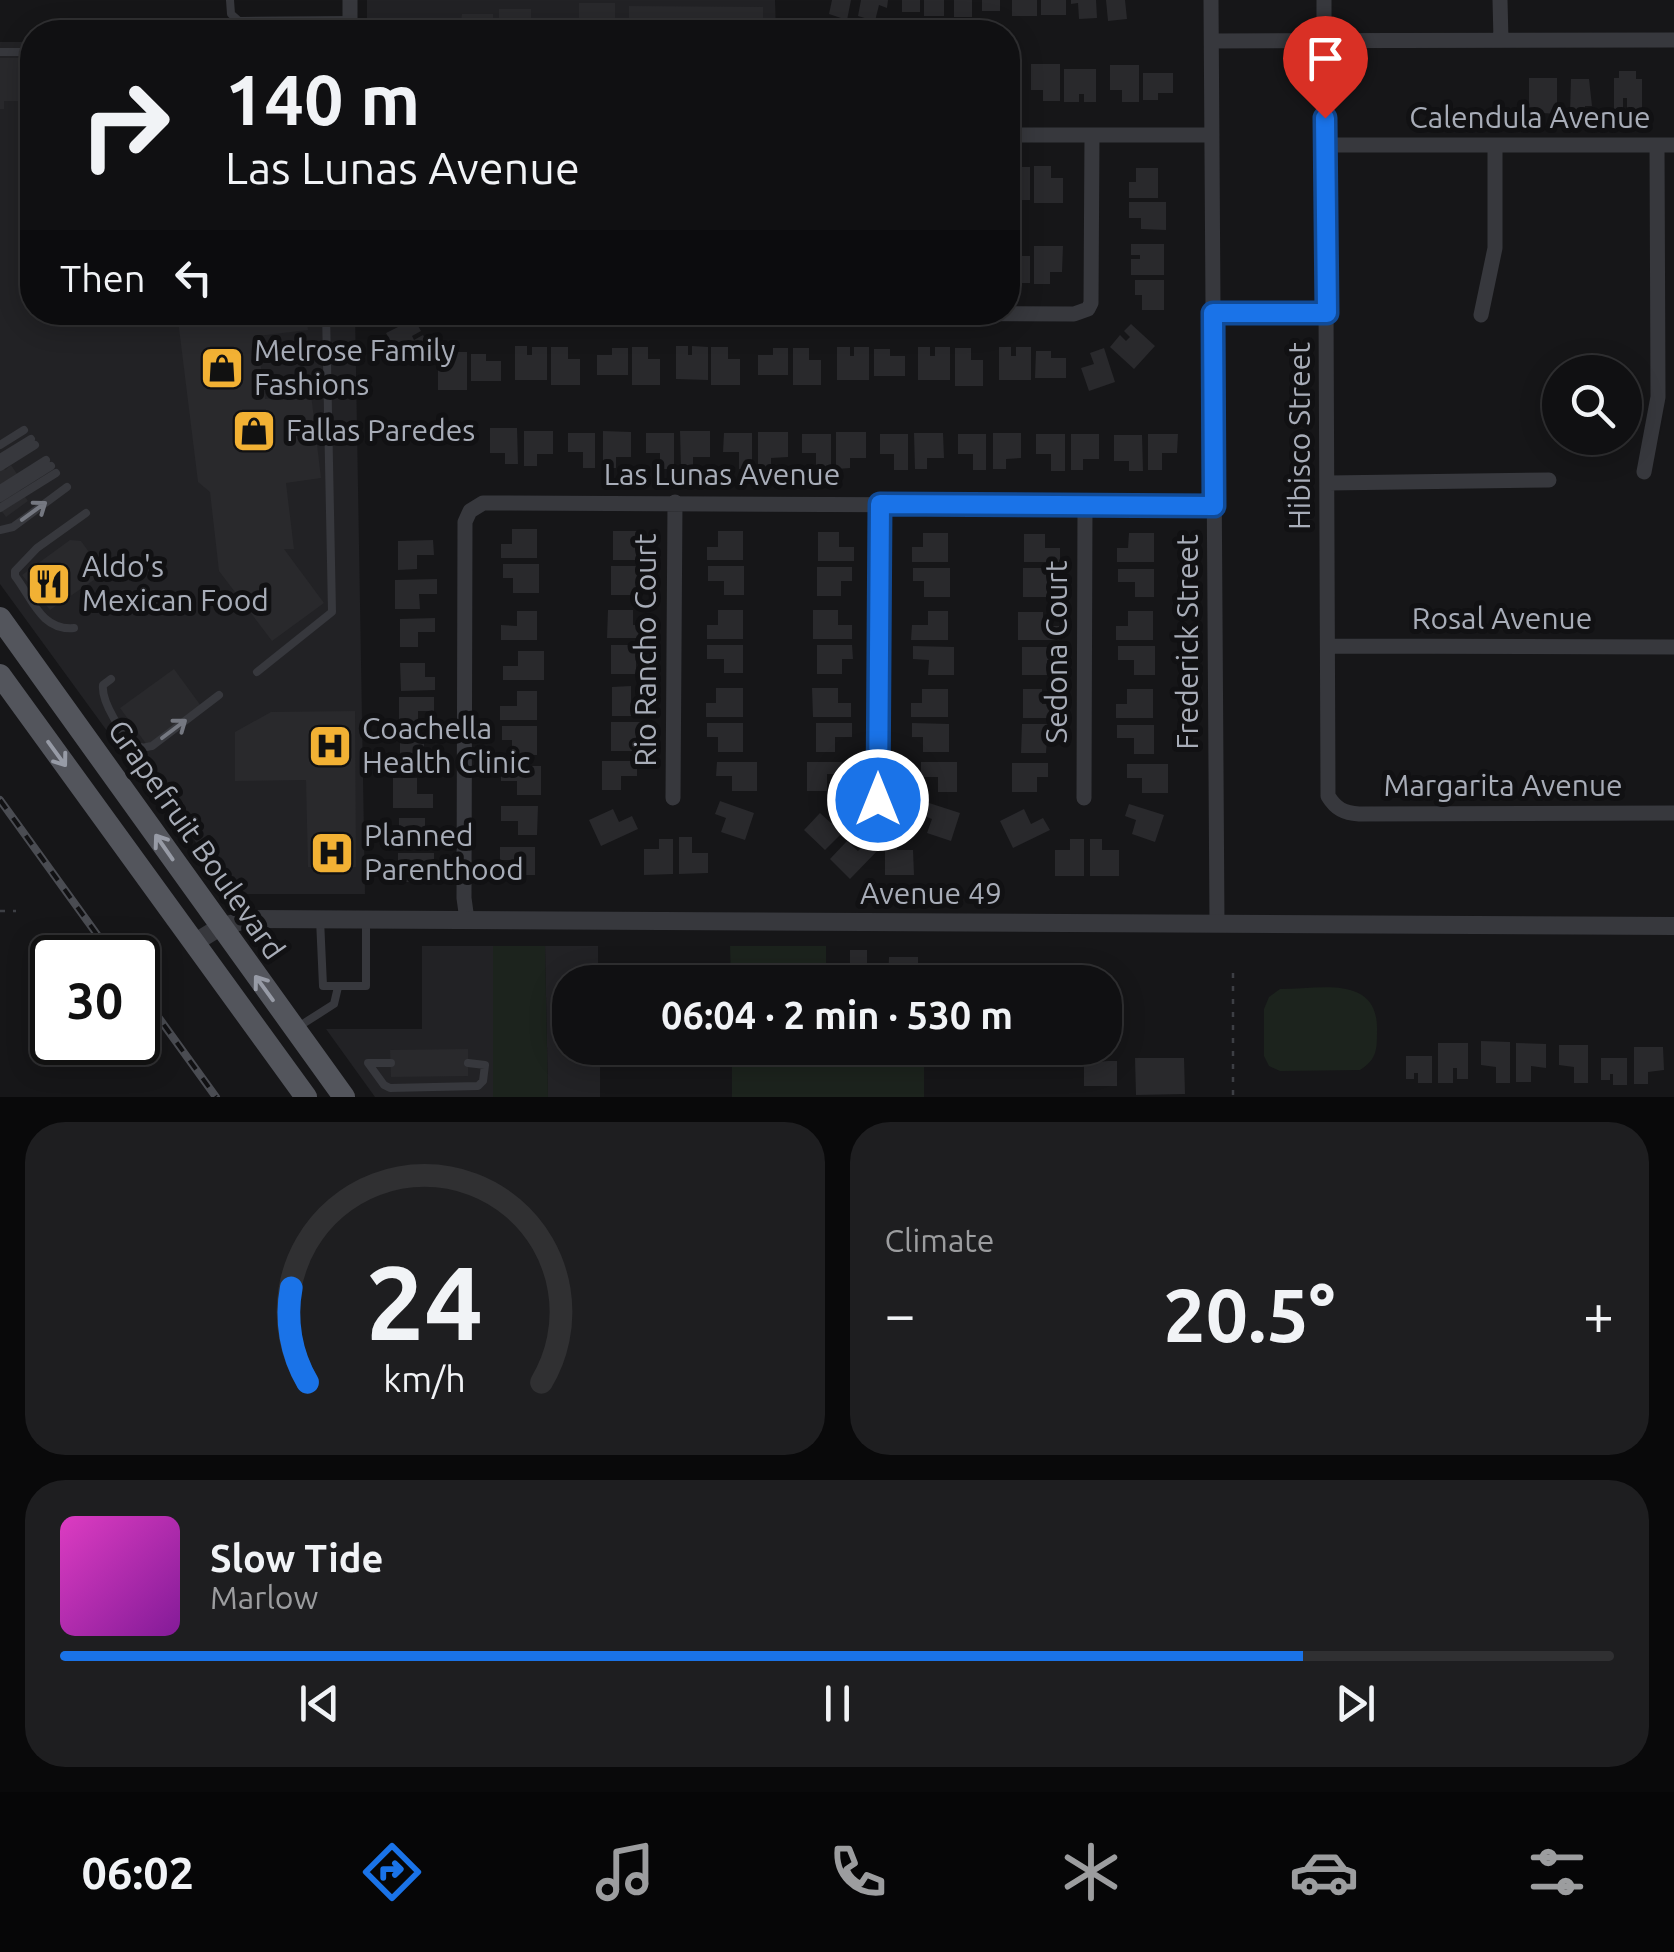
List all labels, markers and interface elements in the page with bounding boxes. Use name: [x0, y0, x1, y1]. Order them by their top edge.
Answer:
pin: [1283, 16, 1368, 119]
icon: arrive: [1298, 31, 1353, 86]
icon: right: [60, 60, 190, 190]
text: 140 m: [225, 60, 420, 138]
street label: Calendula Avenue: [1409, 100, 1651, 134]
text: Las Lunas Avenue: [225, 142, 580, 193]
icon: left: [166, 250, 221, 305]
text: Then: [60, 257, 146, 299]
place label: Melrose Family Fashions: [254, 333, 455, 401]
street label: Hibisco Street: [1282, 342, 1316, 530]
shop icon: Melrose Family Fashions: [199, 345, 245, 391]
map controls: [1542, 355, 1642, 455]
button: search: [1542, 355, 1642, 455]
shop icon: Fallas Paredes: [231, 408, 277, 454]
place label: Fallas Paredes: [286, 413, 475, 447]
street label: Las Lunas Avenue: [604, 457, 840, 491]
one-way arrow: [20, 501, 47, 522]
street label: Rio Rancho Court: [628, 533, 662, 767]
street label: Frederick Street: [1170, 534, 1204, 750]
place label: Aldo's Mexican Food: [82, 549, 269, 617]
street label: Sedona Court: [1039, 560, 1073, 744]
restaurant icon: Aldo's Mexican Food: [26, 561, 72, 607]
street label: Rosal Avenue: [1412, 601, 1592, 635]
place label: Coachella Health Clinic: [362, 711, 530, 779]
street label: Grapefruit Boulevard: [102, 713, 292, 965]
one-way arrow: [160, 719, 187, 740]
hospital icon: Coachella Health Clinic: [307, 723, 353, 769]
one-way arrow: [47, 740, 68, 767]
position arrow: [826, 748, 930, 852]
street label: Margarita Avenue: [1383, 768, 1623, 802]
place label: Planned Parenthood: [364, 818, 524, 886]
hospital icon: Planned Parenthood: [309, 830, 355, 876]
one-way arrow: [154, 834, 175, 861]
street label: Avenue 49: [860, 876, 1002, 910]
speed limit sign: 30: [30, 935, 160, 1065]
one-way arrow: [254, 975, 275, 1002]
text: 06:04 · 2 min · 530 m: [661, 994, 1013, 1036]
text: Climate: [885, 1222, 995, 1258]
text: 24: [366, 1243, 483, 1360]
text: 20.5°: [1163, 1272, 1335, 1356]
text: −: [885, 1283, 916, 1344]
text: +: [1583, 1283, 1614, 1344]
text: km/h: [383, 1359, 466, 1399]
text: Slow Tide: [210, 1537, 383, 1579]
text: Marlow: [210, 1579, 318, 1615]
icon: previous: [292, 1676, 347, 1731]
icon: pause: [810, 1676, 865, 1731]
icon: next: [1328, 1676, 1383, 1731]
icon: directions: [357, 1837, 427, 1907]
icon: music: [590, 1837, 660, 1907]
icon: phone: [823, 1837, 893, 1907]
icon: climate: [1056, 1837, 1126, 1907]
icon: car: [1289, 1837, 1359, 1907]
icon: filters: [1522, 1837, 1592, 1907]
text: 06:02: [82, 1847, 194, 1898]

